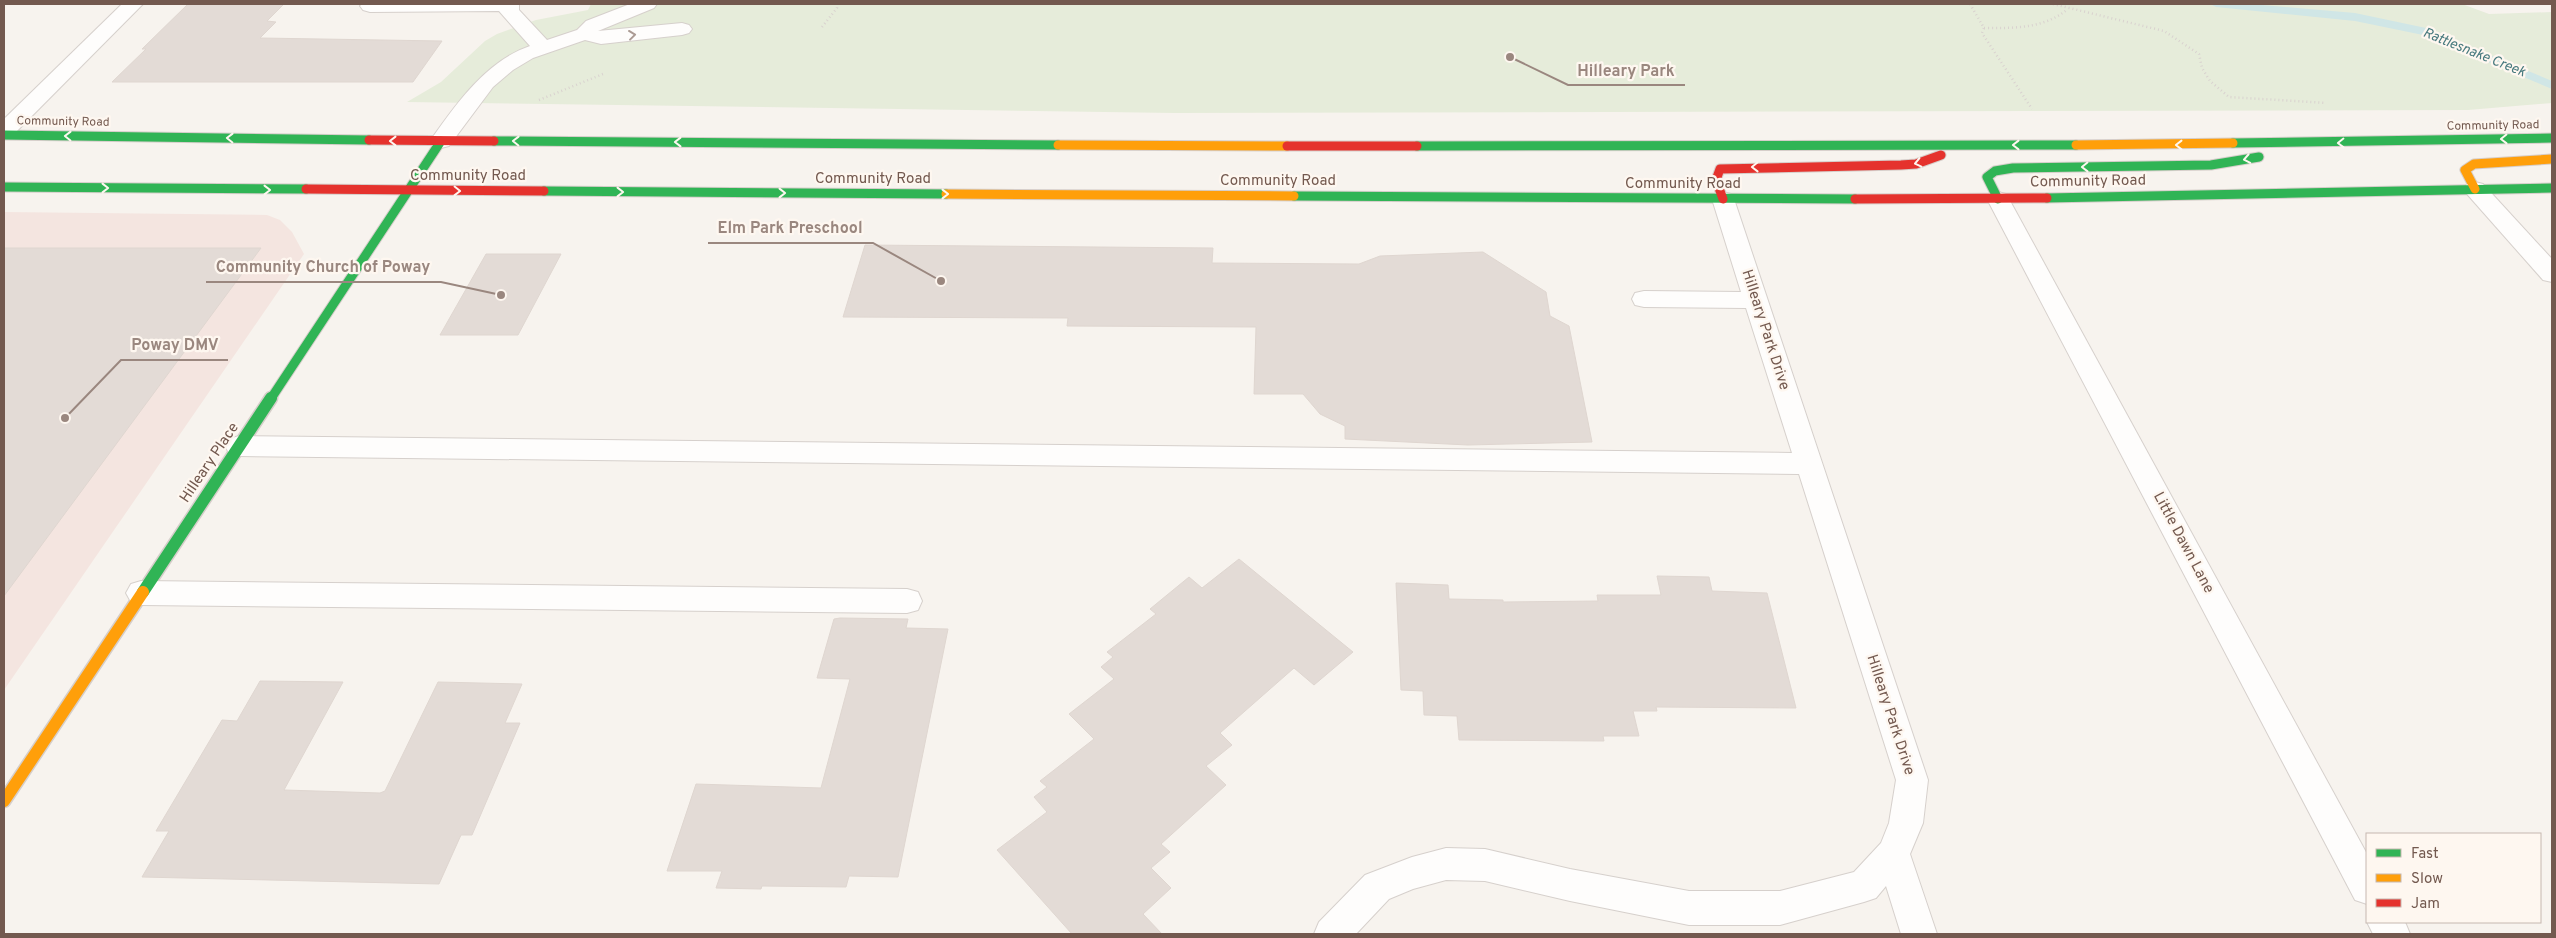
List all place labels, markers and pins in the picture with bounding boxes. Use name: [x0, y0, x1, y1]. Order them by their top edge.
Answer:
callout: Hilleary Park: [1568, 54, 1685, 85]
callout: Elm Park Preschool: [708, 212, 873, 243]
callout: Community Church of Poway: [206, 251, 441, 282]
callout: Poway DMV: [121, 329, 228, 360]

